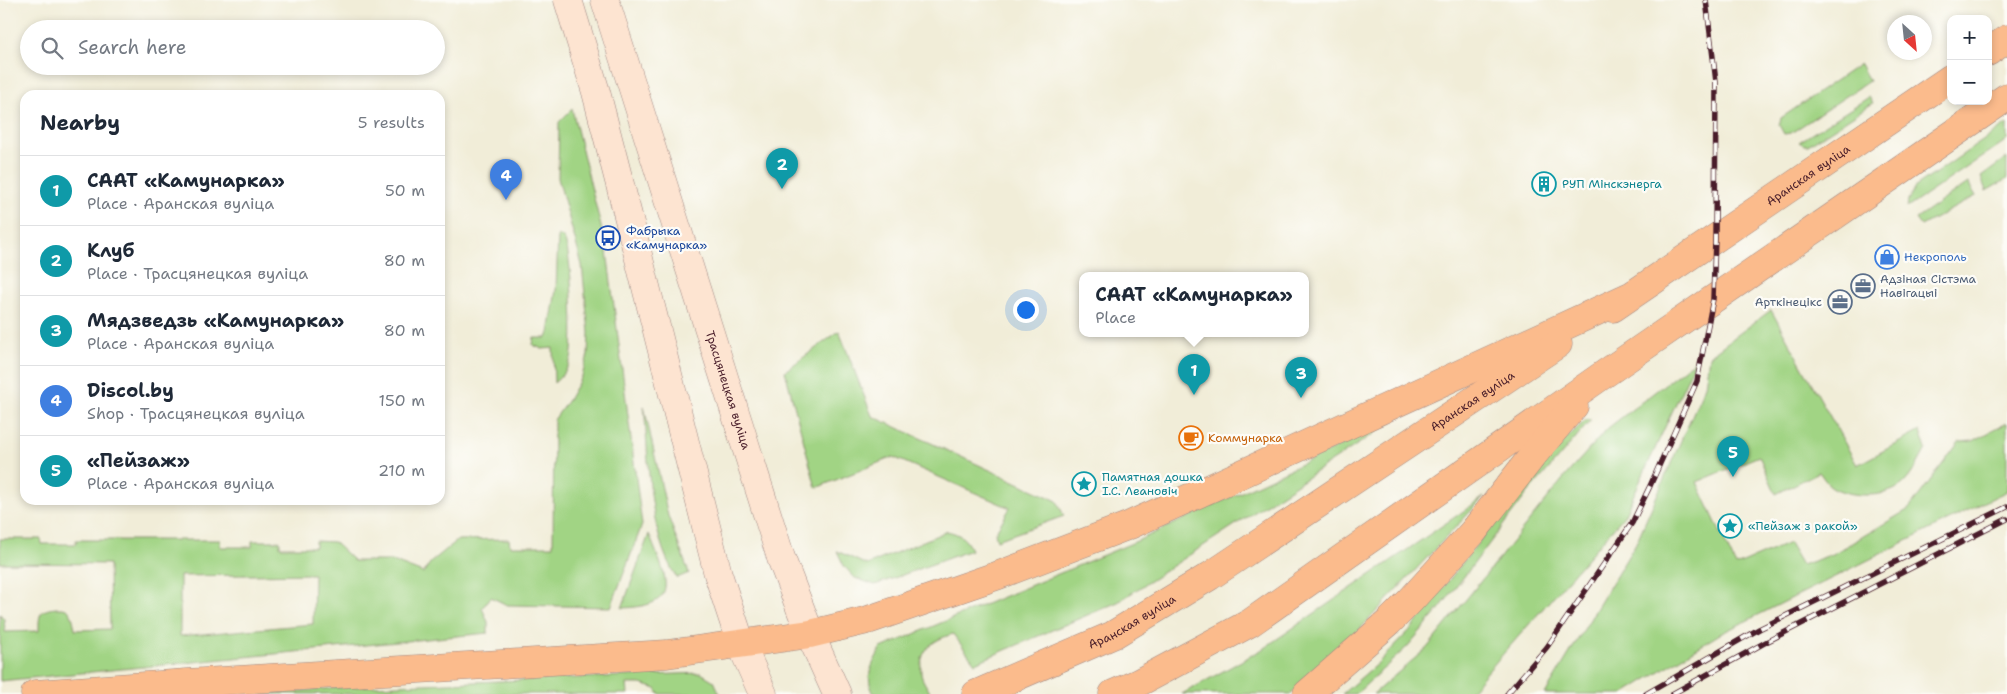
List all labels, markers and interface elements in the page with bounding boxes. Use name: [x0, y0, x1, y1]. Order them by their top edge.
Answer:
north arrow: [1887, 15, 1932, 60]
map controls: [1947, 15, 1992, 105]
button: +: [1947, 15, 1992, 60]
search box: [20, 20, 445, 75]
icon: search: [38, 34, 66, 62]
text: Search here: [78, 35, 187, 60]
button: −: [1947, 60, 1992, 105]
text: Nearby: [40, 109, 120, 137]
text: 5 results: [358, 112, 425, 133]
street label: Аранская вуліца: [1763, 141, 1854, 209]
pin: 2: [766, 148, 798, 189]
pin: 4: [490, 159, 522, 200]
text: СААТ «Камунарка»: [87, 168, 285, 193]
building icon: РУП Мінскэнерга: [1531, 171, 1557, 197]
place label: РУП Мінскэнерга: [1562, 176, 1662, 192]
text: 1: [52, 180, 60, 201]
text: 50 m: [385, 180, 425, 201]
text: Place · Аранская вуліца: [87, 193, 274, 214]
place label: Фабрыка «Камунарка»: [626, 223, 708, 253]
bus stop icon: Фабрыка «Камунарка»: [595, 225, 621, 251]
text: Клуб: [87, 238, 134, 263]
shop icon: Некрополь: [1874, 244, 1900, 270]
place label: Некрополь: [1904, 249, 1967, 265]
text: 2: [50, 250, 62, 271]
text: 80 m: [384, 250, 425, 271]
text: Place · Трасцянецкая вуліца: [87, 263, 308, 284]
place label: Адзіная Сістэма Навігацыі: [1880, 271, 1977, 301]
popup: [1079, 272, 1309, 337]
office icon: Адзіная Сістэма Навігацыі: [1850, 273, 1876, 299]
text: СААТ «Камунарка»: [1095, 282, 1293, 307]
office icon: Арткінецікс: [1827, 289, 1853, 315]
place label: Арткінецікс: [1755, 294, 1822, 310]
your location: [1013, 297, 1039, 323]
text: Place: [1095, 307, 1136, 328]
text: Мядзведзь «Камунарка»: [87, 308, 344, 333]
text: 3: [50, 320, 62, 341]
text: 80 m: [384, 320, 425, 341]
street label: Трасцянецкая вуліца: [702, 329, 754, 452]
text: Place · Аранская вуліца: [87, 333, 274, 354]
pin: 1: [1178, 354, 1210, 395]
pin: 3: [1285, 357, 1317, 398]
street label: Аранская вуліца: [1427, 367, 1518, 435]
text: Discol.by: [87, 378, 174, 403]
text: 4: [50, 390, 62, 411]
text: 150 m: [378, 390, 425, 411]
text: Shop · Трасцянецкая вуліца: [87, 403, 305, 424]
cafe icon: Коммунарка: [1178, 425, 1204, 451]
place label: Коммунарка: [1208, 430, 1283, 446]
pin: 5: [1717, 436, 1749, 477]
text: «Пейзаж»: [87, 448, 190, 473]
text: 5: [51, 460, 61, 481]
text: 210 m: [378, 460, 425, 481]
place label: Памятная дошка І.С. Леановіч: [1102, 469, 1204, 499]
place icon: Памятная дошка І.С. Леановіч: [1071, 471, 1097, 497]
text: Place · Аранская вуліца: [87, 473, 274, 494]
place icon: «Пейзаж з ракой»: [1717, 513, 1743, 539]
place label: «Пейзаж з ракой»: [1748, 518, 1858, 534]
street label: Аранская вуліца: [1086, 590, 1179, 653]

